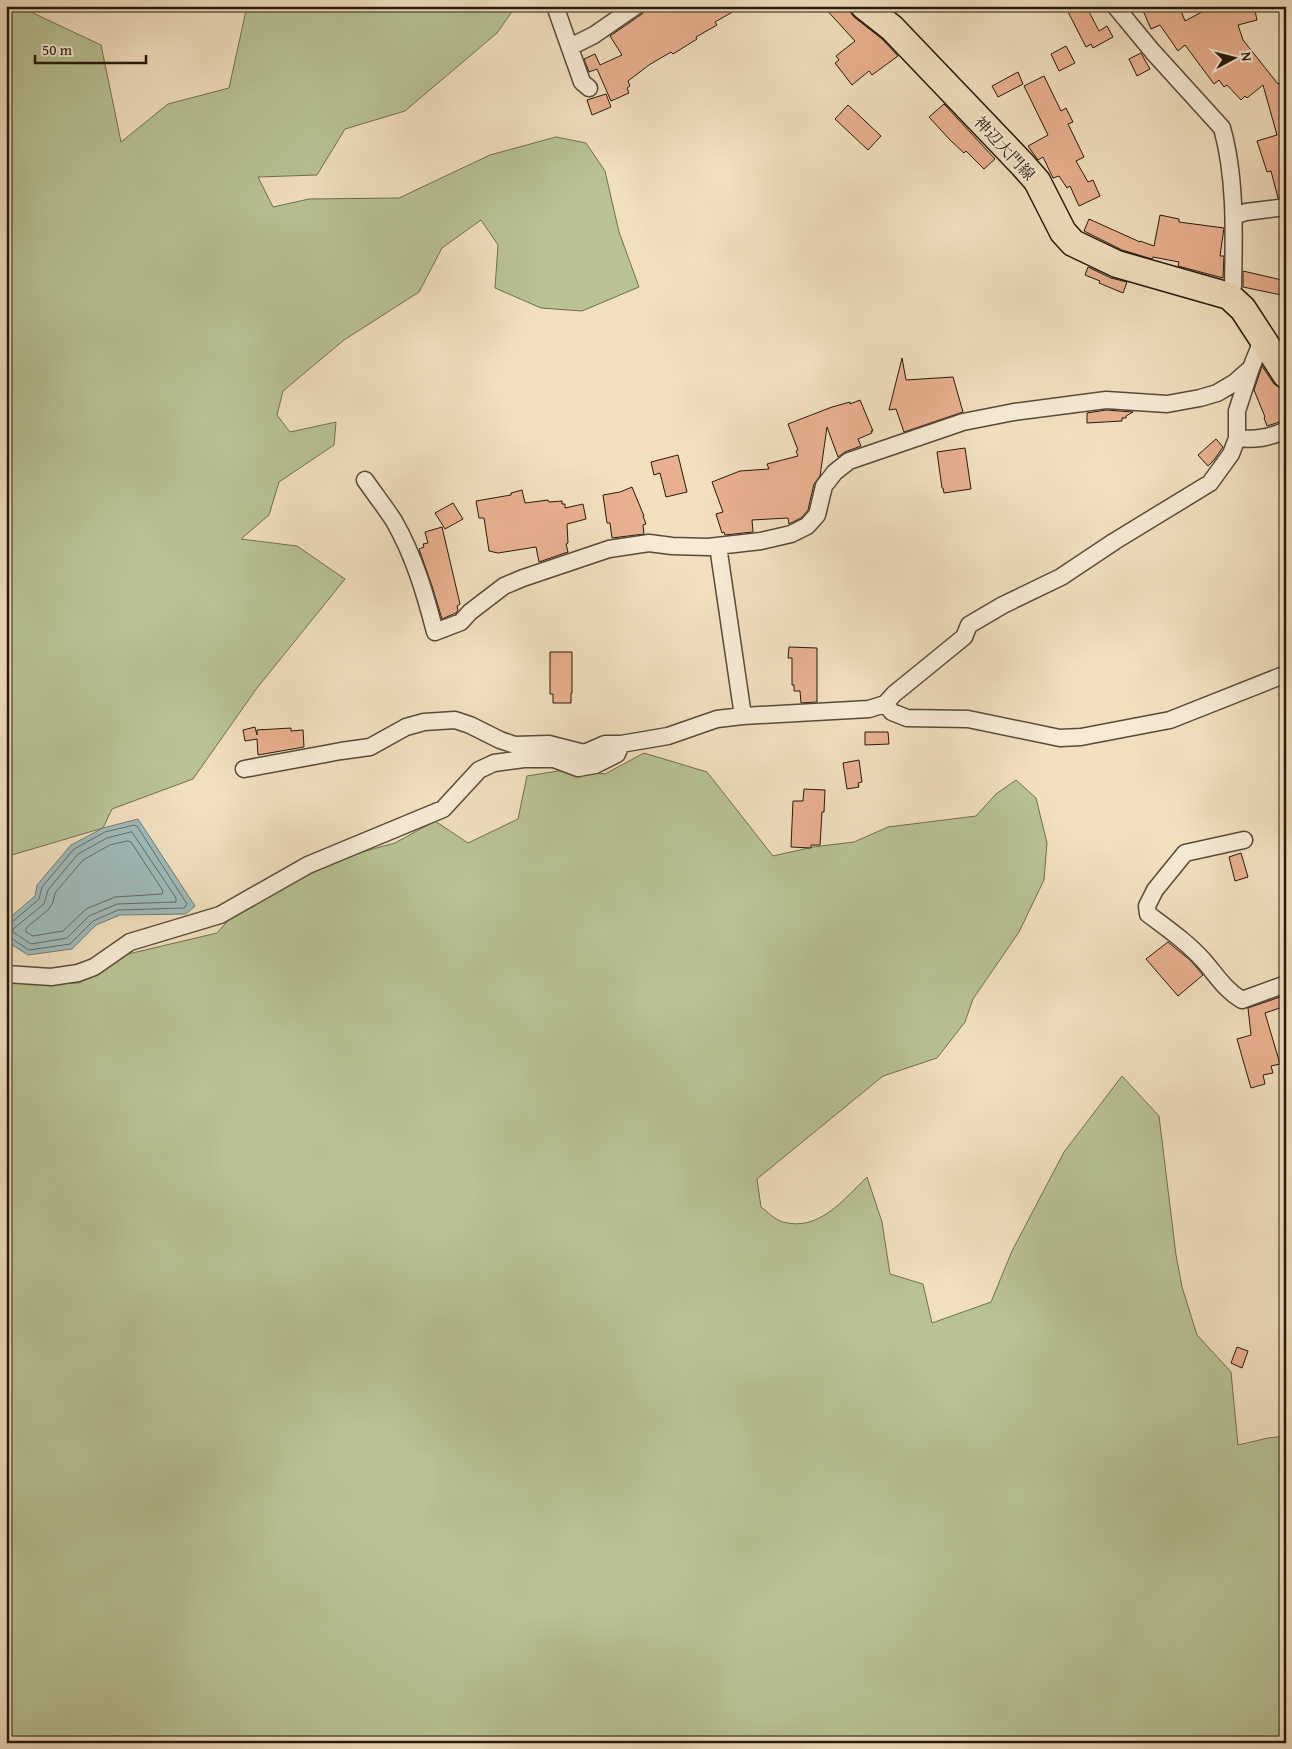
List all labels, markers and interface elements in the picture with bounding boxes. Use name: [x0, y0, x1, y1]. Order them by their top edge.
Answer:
scale bar: [35, 32, 146, 64]
north arrow: [1210, 32, 1260, 82]
text: 50 m: [42, 39, 73, 60]
text: N: [1236, 51, 1257, 63]
street label: 神辺大門線: [969, 111, 1041, 185]

